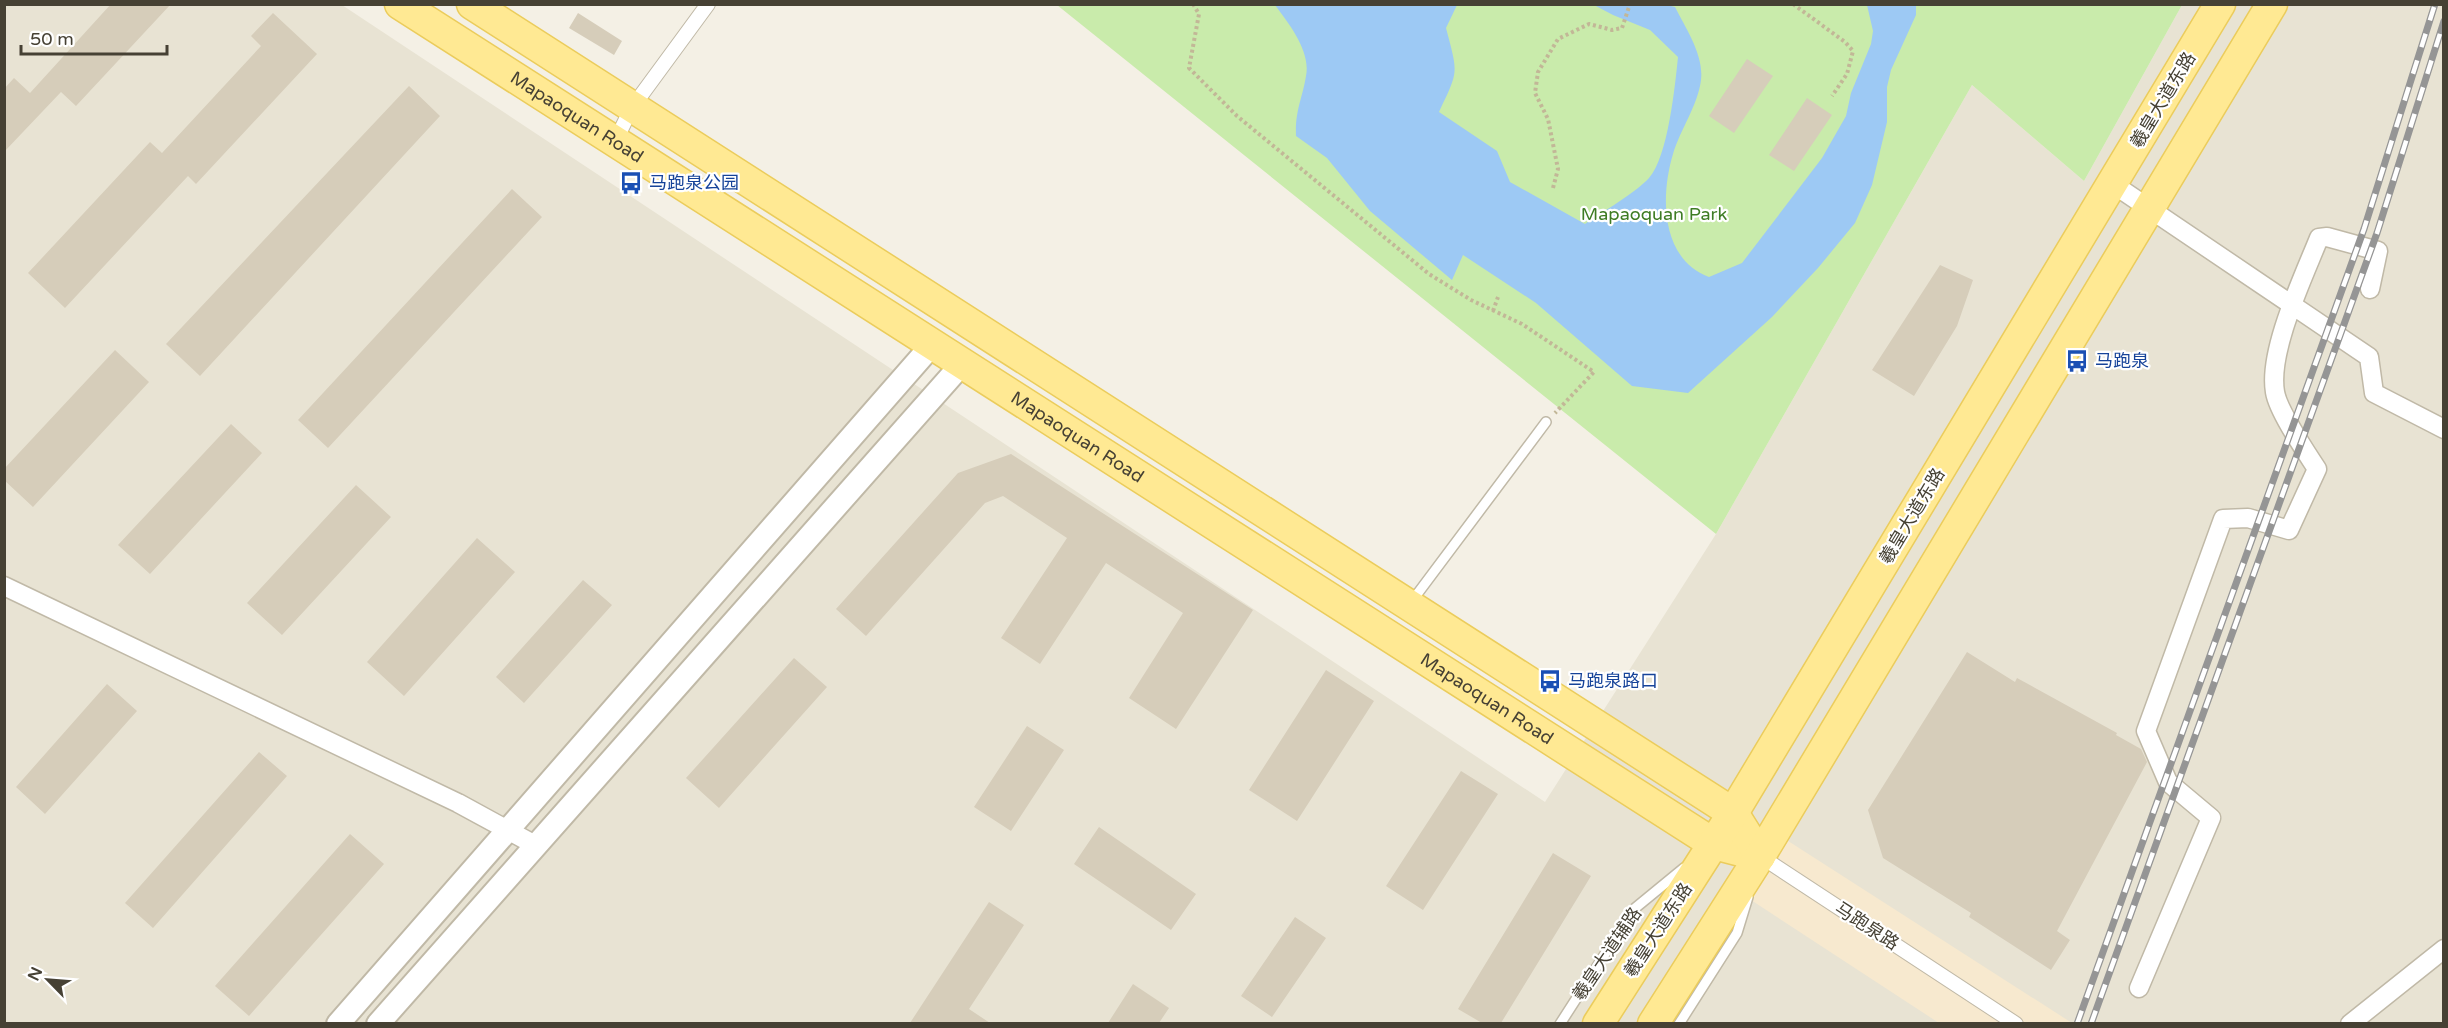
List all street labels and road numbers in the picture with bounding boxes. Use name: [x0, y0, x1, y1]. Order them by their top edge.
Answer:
street label: 羲皇大道东路: [2126, 48, 2200, 152]
street label: Mapaoquan Road: [506, 67, 647, 168]
street label: Mapaoquan Road: [1007, 386, 1148, 488]
street label: 羲皇大道东路: [1875, 464, 1949, 568]
street label: Mapaoquan Road: [1416, 648, 1557, 749]
street label: 羲皇大道东路: [1619, 879, 1697, 981]
street label: 马跑泉路: [1831, 897, 1903, 955]
street label: 羲皇大道辅路: [1568, 903, 1646, 1005]

